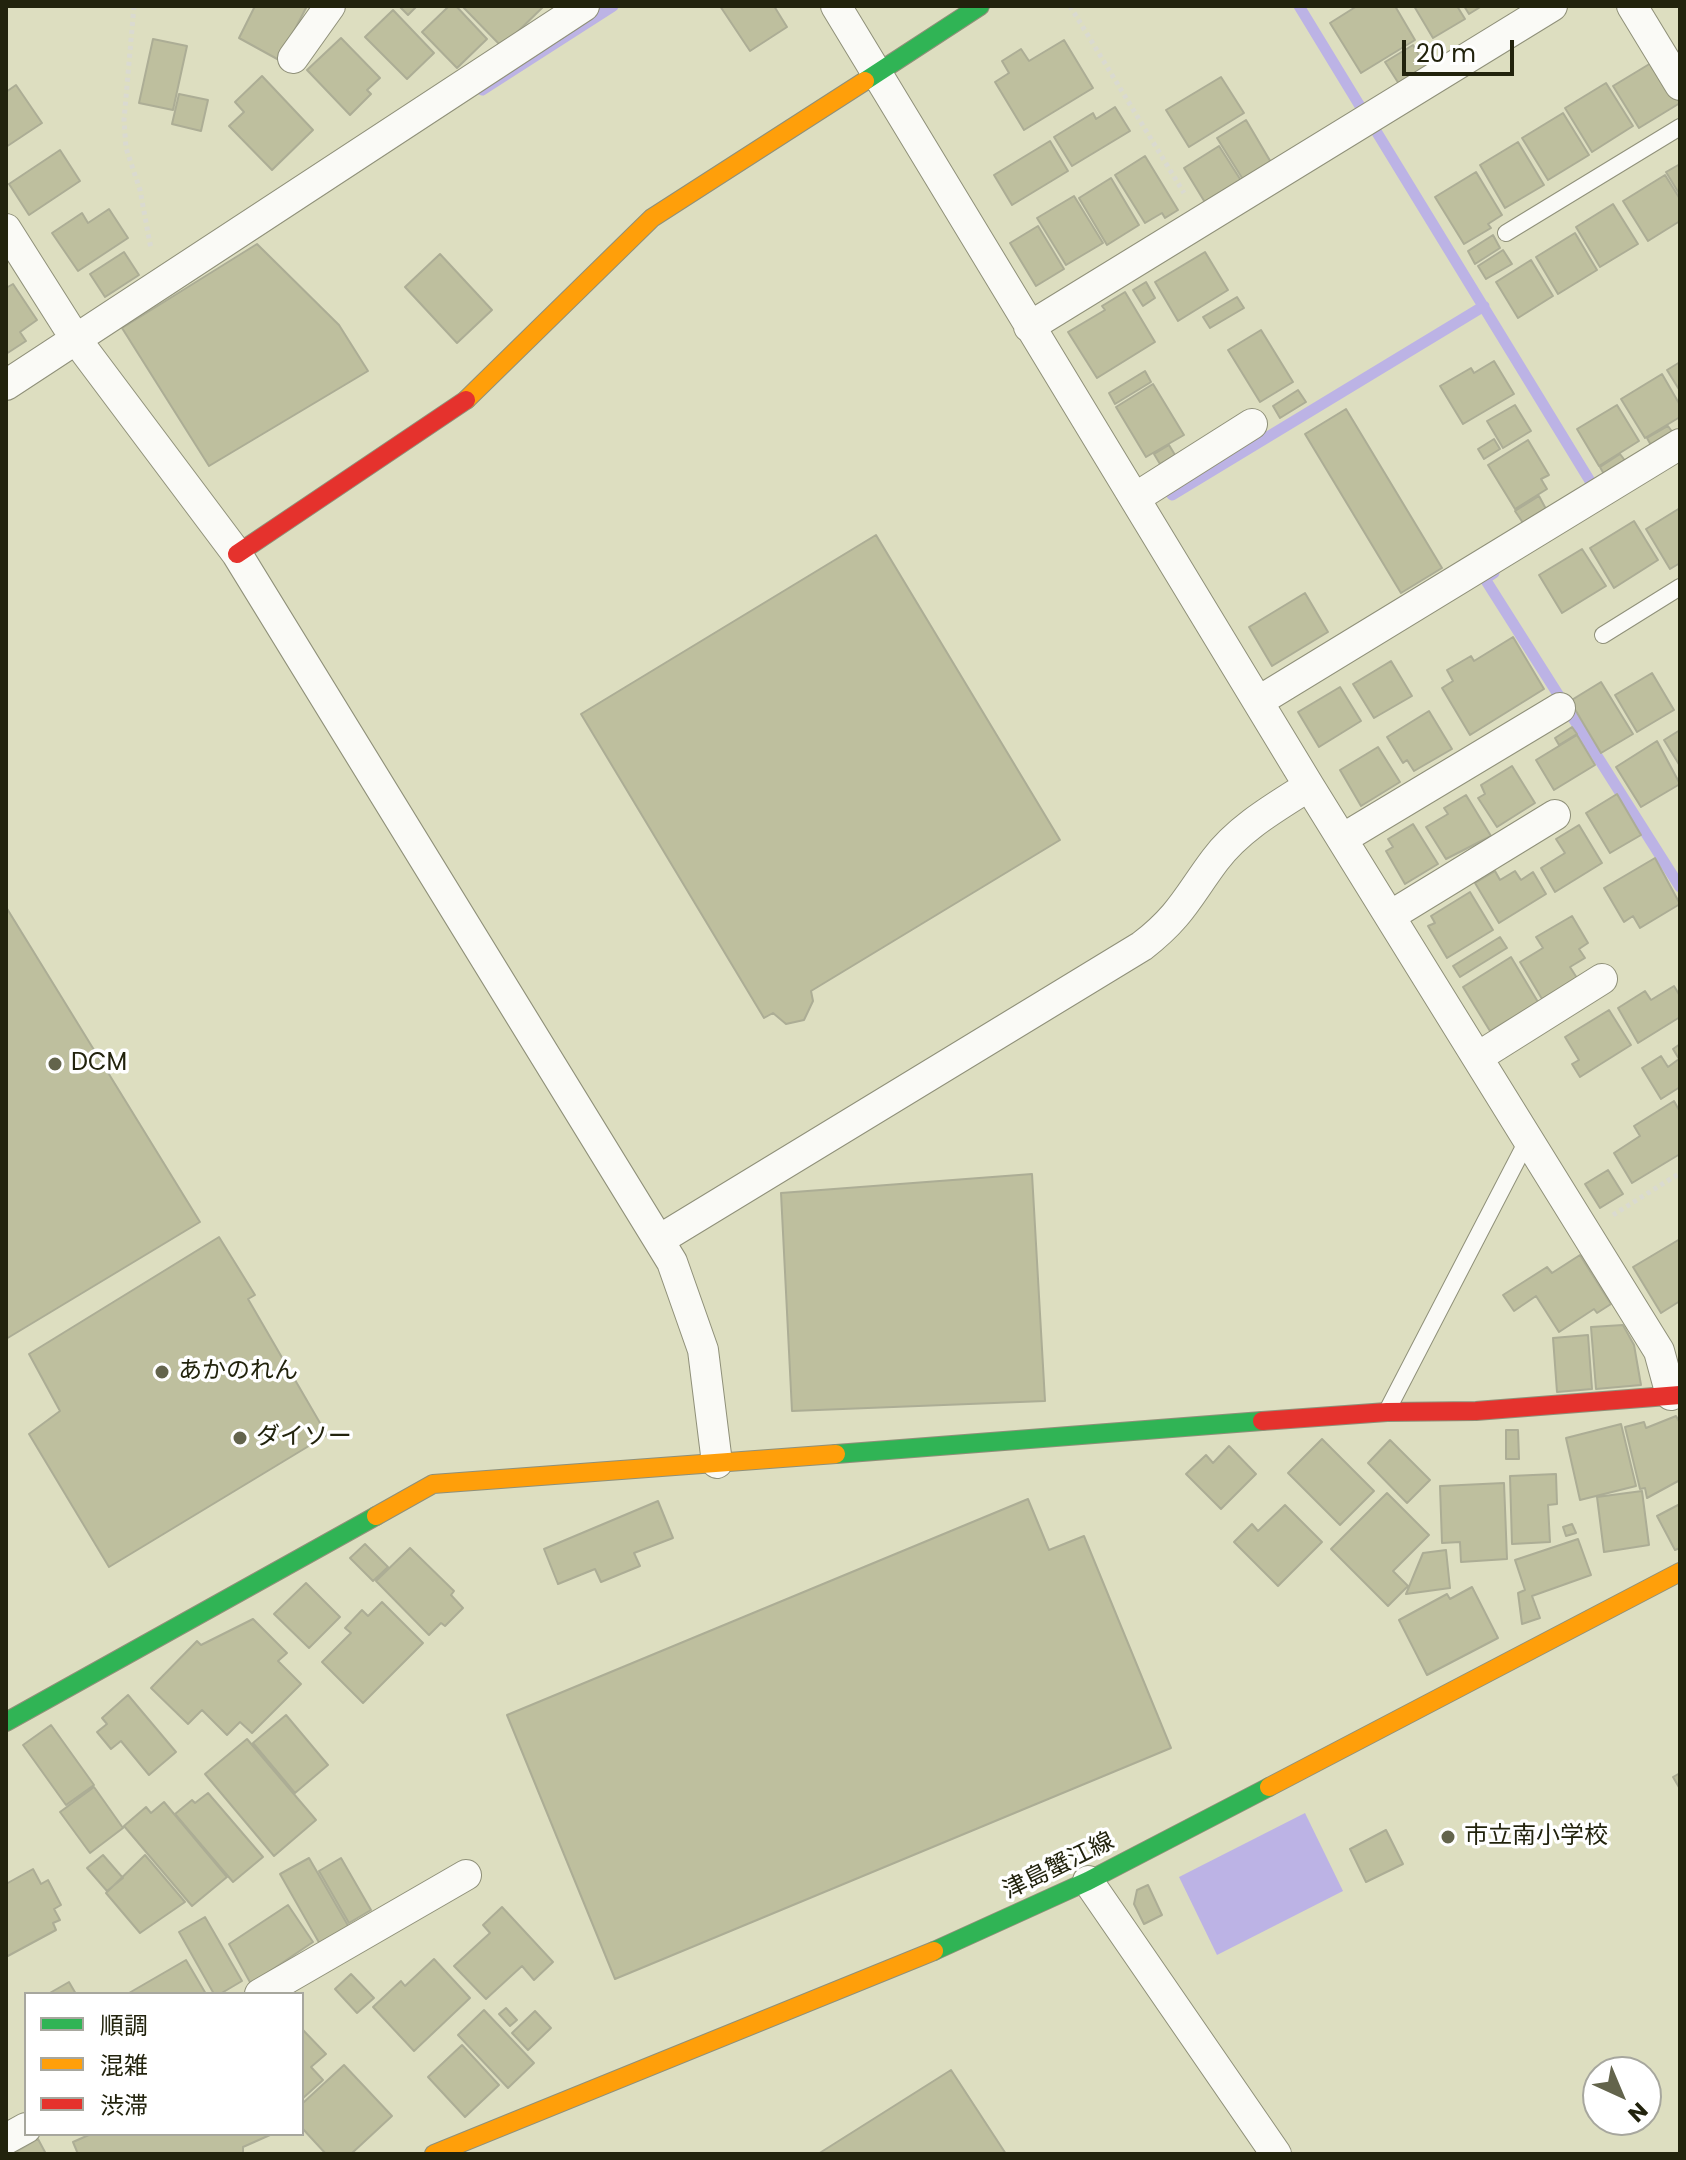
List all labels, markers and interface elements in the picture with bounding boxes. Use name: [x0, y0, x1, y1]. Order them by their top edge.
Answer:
scale bar: [1406, 24, 1518, 74]
text: 20 m: [1416, 37, 1476, 70]
place label: DCM: [71, 1050, 127, 1078]
marker: DCM: [46, 1055, 64, 1073]
place label: あかのれん: [178, 1358, 298, 1386]
marker: あかのれん: [153, 1363, 171, 1381]
place label: ダイソー: [256, 1424, 352, 1452]
marker: ダイソー: [231, 1429, 249, 1447]
place label: 市立南小学校: [1464, 1823, 1608, 1851]
street label: 津島蟹江線: [999, 1828, 1119, 1906]
marker: 市立南小学校: [1439, 1828, 1457, 1846]
legend: [24, 1992, 304, 2136]
text: 順調: [100, 2009, 148, 2042]
text: 混雑: [100, 2049, 148, 2082]
north arrow: [1582, 2056, 1662, 2136]
text: 渋滞: [100, 2089, 148, 2122]
text: N: [1621, 2095, 1654, 2129]

